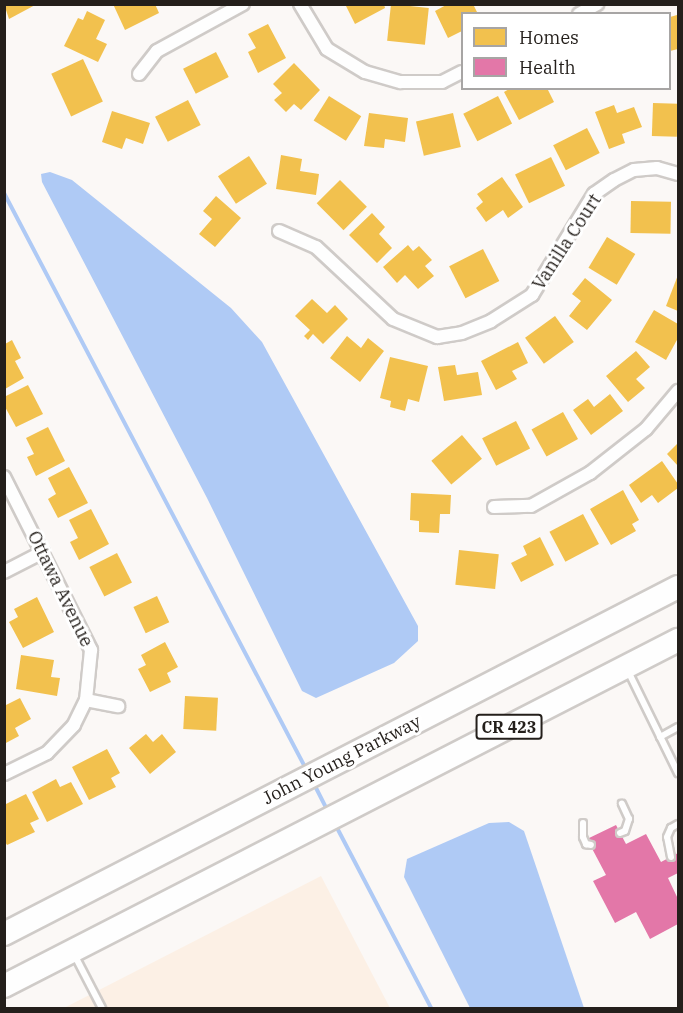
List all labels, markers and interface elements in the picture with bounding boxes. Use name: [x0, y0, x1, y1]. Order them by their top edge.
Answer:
legend: [461, 12, 671, 90]
text: Homes: [519, 26, 579, 49]
text: Health: [519, 56, 576, 79]
street label: Vanilla Court: [528, 190, 606, 294]
street label: Ottawa Avenue: [23, 528, 97, 650]
street label: John Young Parkway: [259, 711, 425, 809]
road number: CR 423: [474, 714, 544, 740]

